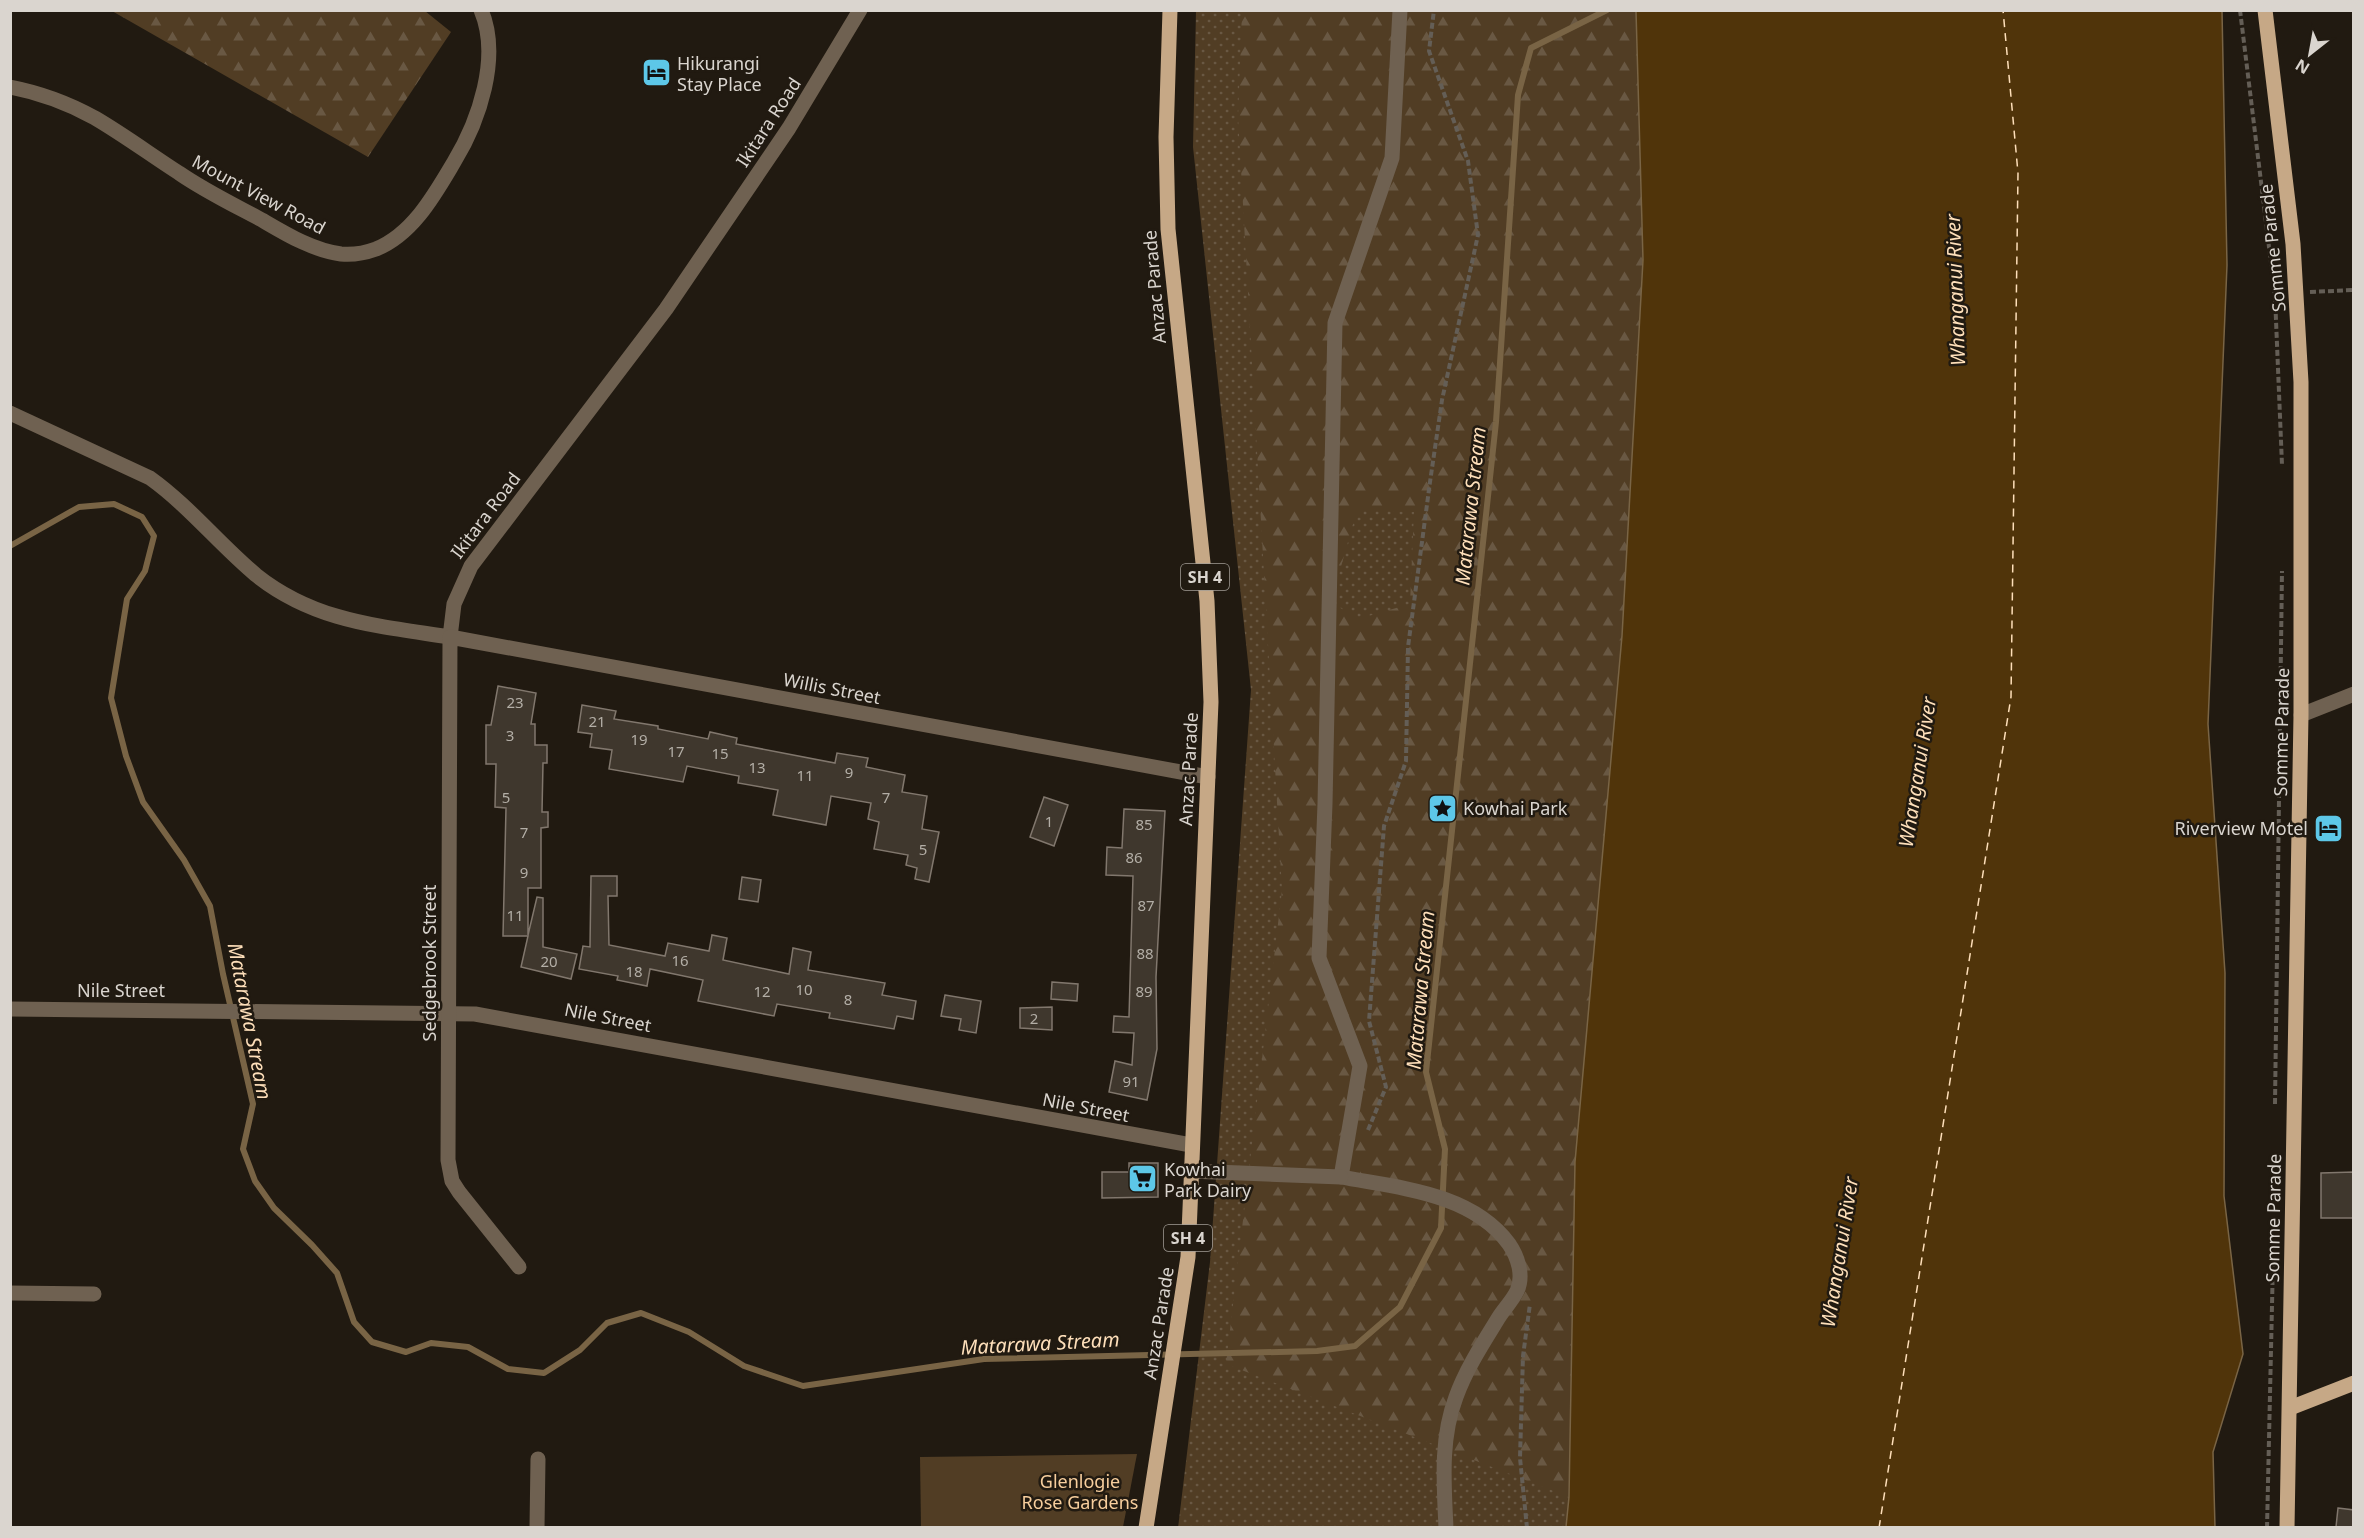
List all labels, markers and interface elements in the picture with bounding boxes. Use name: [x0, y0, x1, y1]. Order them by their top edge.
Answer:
north arrow: [2280, 24, 2340, 84]
place label: Hikurangi Stay Place: [677, 51, 762, 96]
text: N: [2291, 54, 2314, 80]
hotel icon: Hikurangi Stay Place: [640, 57, 672, 89]
street label: Ikitara Road: [730, 73, 806, 171]
street label: Mount View Road: [188, 149, 330, 239]
street label: Somme Parade: [2253, 183, 2291, 313]
water label: Whanganui River: [1939, 213, 1971, 366]
street label: Anzac Parade: [1137, 229, 1171, 345]
water label: Matarawa Stream: [1448, 425, 1492, 587]
street label: Ikitara Road: [445, 467, 525, 563]
road number: SH 4: [1181, 564, 1229, 590]
street label: Willis Street: [781, 667, 883, 709]
street label: Somme Parade: [2268, 667, 2294, 797]
house number: 23: [506, 692, 524, 712]
water label: Whanganui River: [1892, 694, 1942, 849]
house number: 21: [588, 711, 606, 731]
street label: Anzac Parade: [1173, 712, 1203, 826]
house number: 3: [506, 725, 514, 745]
house number: 19: [630, 729, 648, 749]
house number: 17: [667, 741, 685, 761]
house number: 15: [711, 743, 729, 763]
house number: 13: [748, 757, 766, 777]
house number: 9: [845, 762, 853, 782]
house number: 11: [796, 765, 814, 785]
house number: 5: [502, 787, 510, 807]
house number: 7: [882, 787, 890, 807]
place icon: Kowhai Park: [1426, 792, 1458, 824]
place label: Kowhai Park: [1463, 796, 1568, 820]
house number: 1: [1045, 811, 1053, 831]
hotel icon: Riverview Motel: [2313, 812, 2345, 844]
house number: 85: [1135, 814, 1153, 834]
place label: Riverview Motel: [2175, 816, 2308, 840]
house number: 7: [520, 822, 528, 842]
house number: 5: [919, 839, 927, 859]
house number: 86: [1125, 847, 1143, 867]
house number: 9: [520, 862, 528, 882]
street label: Sedgebrook Street: [417, 884, 441, 1041]
house number: 87: [1137, 895, 1155, 915]
house number: 11: [506, 905, 524, 925]
water label: Matarawa Stream: [1400, 909, 1440, 1071]
water label: Matarawa Stream: [222, 940, 278, 1102]
house number: 88: [1136, 943, 1154, 963]
house number: 16: [671, 950, 689, 970]
house number: 20: [540, 951, 558, 971]
house number: 18: [625, 961, 643, 981]
street label: Nile Street: [77, 978, 166, 1002]
house number: 10: [795, 979, 813, 999]
house number: 12: [753, 981, 771, 1001]
house number: 89: [1135, 981, 1153, 1001]
house number: 8: [844, 989, 852, 1009]
street label: Nile Street: [562, 997, 654, 1037]
house number: 2: [1030, 1008, 1038, 1028]
house number: 91: [1122, 1071, 1140, 1091]
street label: Nile Street: [1040, 1087, 1132, 1127]
street label: Somme Parade: [2260, 1153, 2286, 1283]
place label: Kowhai Park Dairy: [1164, 1157, 1252, 1202]
supermarket icon: Kowhai Park Dairy: [1127, 1163, 1159, 1195]
water label: Whanganui River: [1814, 1174, 1864, 1329]
road number: SH 4: [1164, 1225, 1212, 1251]
street label: Anzac Parade: [1137, 1265, 1179, 1381]
water label: Matarawa Stream: [960, 1325, 1120, 1361]
park label: Glenlogie Rose Gardens: [1022, 1469, 1138, 1514]

